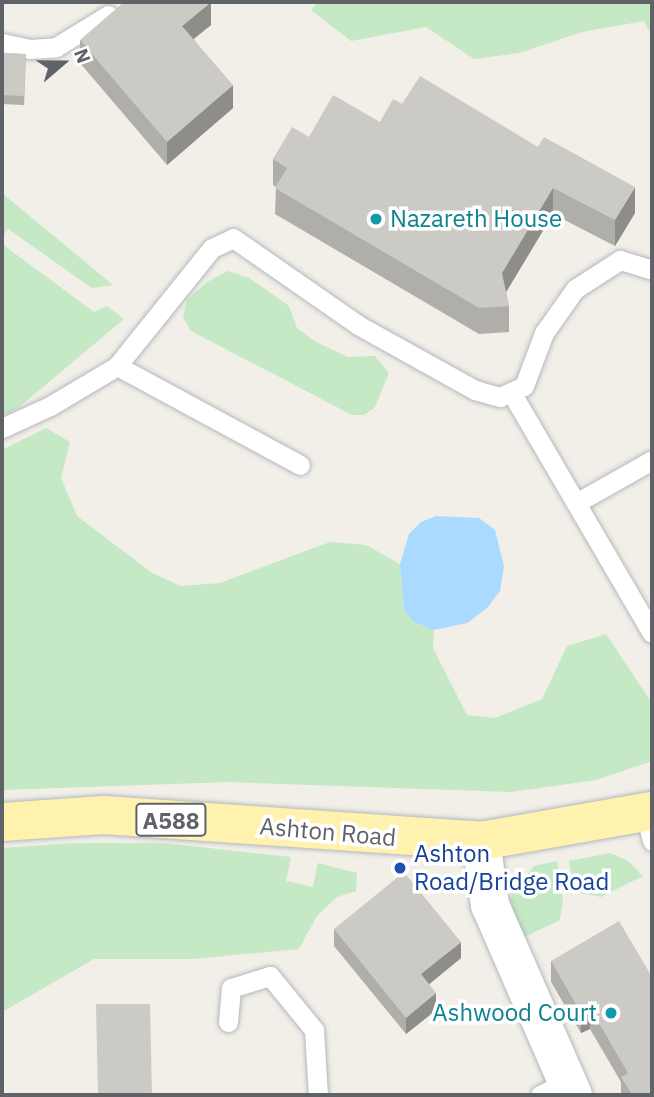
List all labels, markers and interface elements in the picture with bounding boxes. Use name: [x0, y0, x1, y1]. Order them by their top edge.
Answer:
north arrow: [28, 28, 98, 98]
text: N: [69, 45, 96, 66]
place label: Nazareth House: [390, 205, 562, 233]
marker: Nazareth House: [368, 211, 384, 227]
road number: A588: [134, 800, 208, 840]
street label: Ashton Road: [259, 812, 397, 852]
place label: Ashton Road/Bridge Road: [414, 840, 609, 896]
marker: Ashton Road/Bridge Road: [392, 860, 408, 876]
place label: Ashwood Court: [432, 999, 597, 1027]
marker: Ashwood Court: [603, 1005, 619, 1021]

